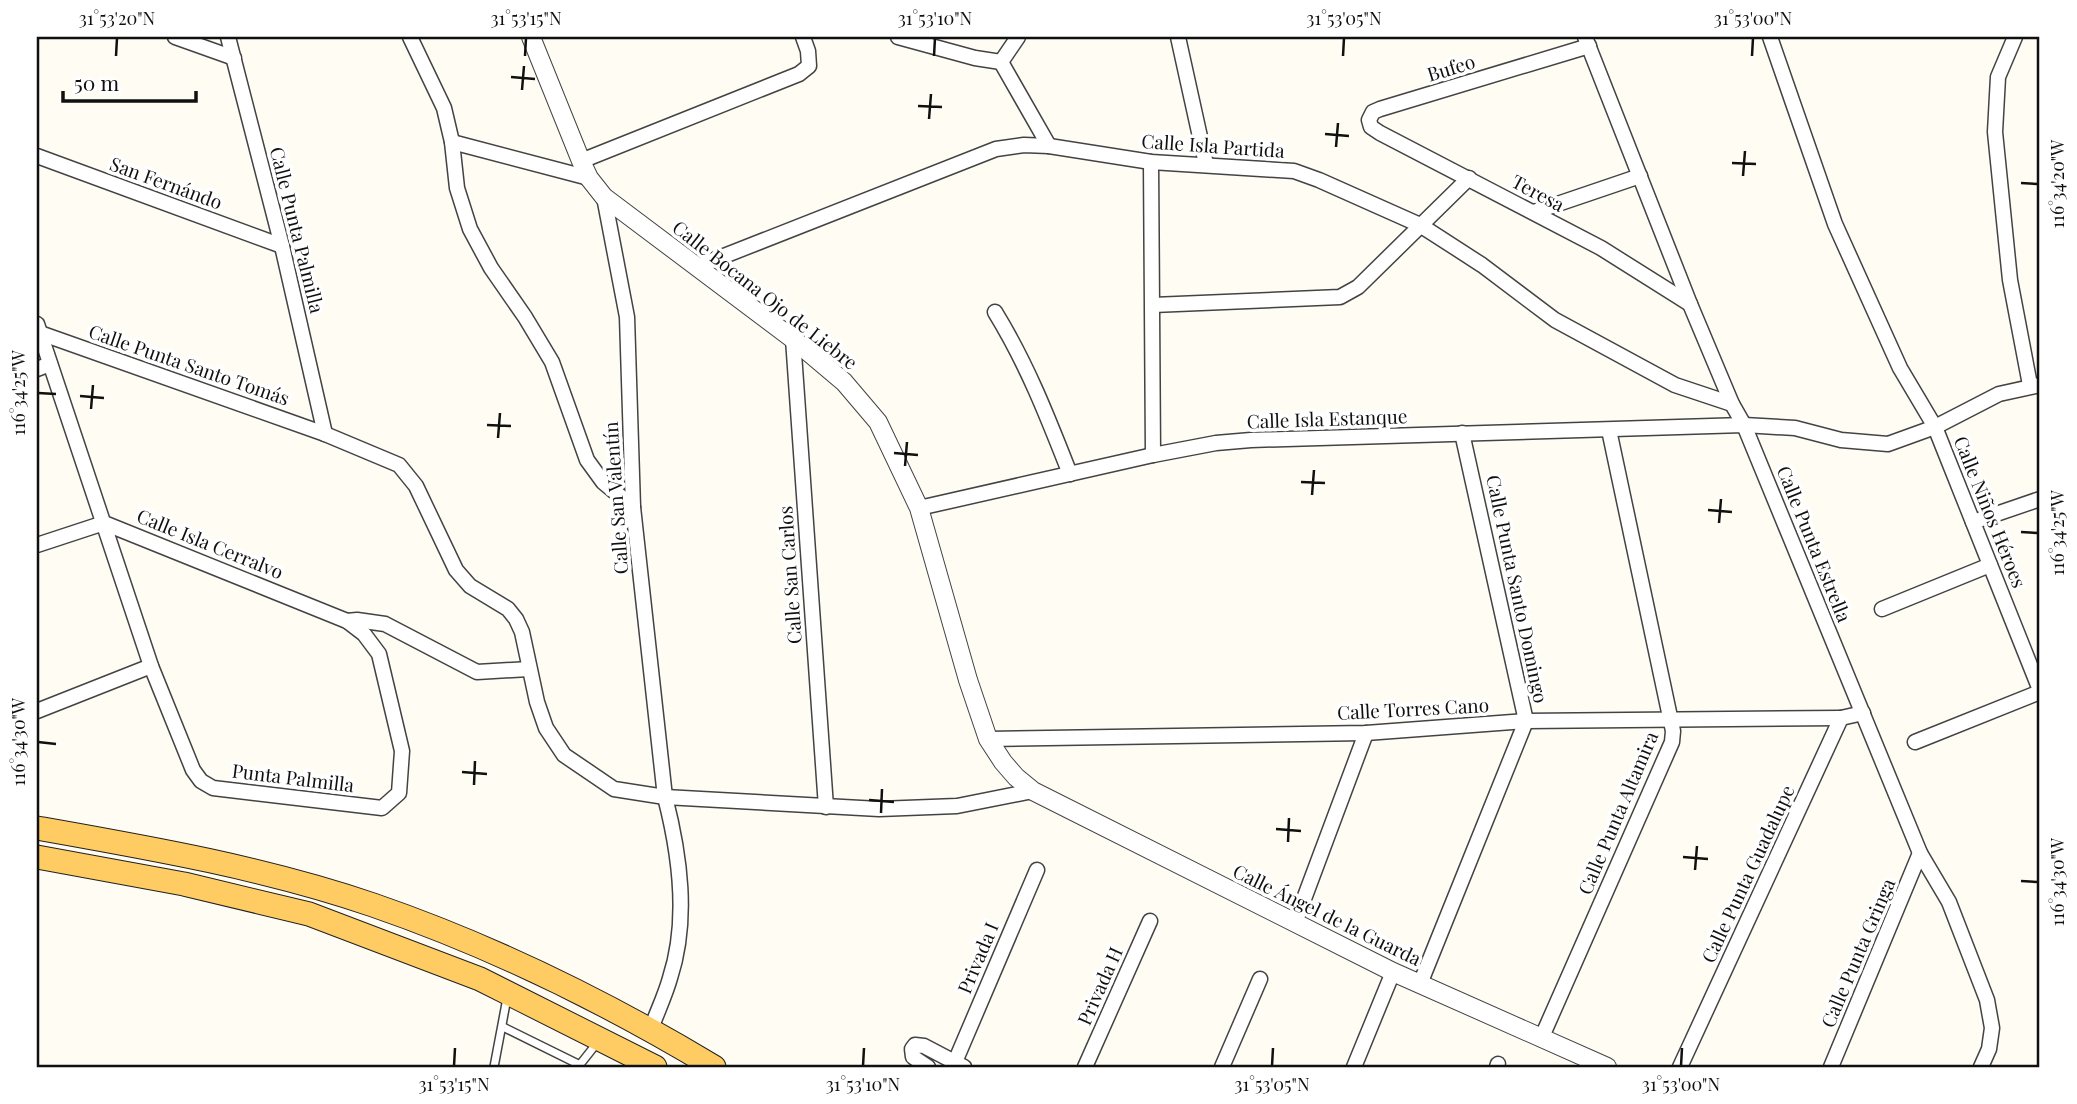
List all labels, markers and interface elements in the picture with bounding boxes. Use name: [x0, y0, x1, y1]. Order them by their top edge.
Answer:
text: 31°53'20"N: [79, 6, 156, 30]
text: 31°53'15"N: [490, 6, 562, 30]
text: 31°53'10"N: [898, 6, 973, 30]
text: 31°53'05"N: [1306, 6, 1382, 30]
text: 31°53'00"N: [1714, 6, 1792, 30]
street label: Bufeo: [1424, 47, 1478, 87]
scale bar: [63, 60, 196, 104]
text: 50 m: [74, 68, 120, 96]
street label: Calle Isla Partida: [1141, 127, 1286, 163]
text: 116°34'20"W: [2045, 139, 2069, 228]
street label: Calle Punta Palmilla: [265, 144, 331, 316]
street label: San Fernándo: [107, 150, 226, 214]
street label: Teresa: [1508, 167, 1570, 217]
street label: Calle Bocana Ojo de Liebre: [668, 214, 864, 375]
street label: Calle Punta Santo Tomás: [86, 318, 293, 411]
text: 116°34'25"W: [6, 349, 30, 436]
street label: Calle Isla Estanque: [1246, 402, 1408, 434]
street label: Calle San Valentín: [597, 420, 633, 575]
street label: Calle Niños Héroes: [1949, 432, 2033, 591]
street label: Calle Punta Estrella: [1772, 462, 1858, 626]
street label: Calle Punta Santo Domingo: [1481, 472, 1555, 705]
text: 116°34'25"W: [2045, 489, 2069, 576]
street label: Calle Isla Cerralvo: [133, 502, 287, 584]
street label: Calle San Carlos: [771, 505, 807, 645]
street label: Calle Torres Cano: [1336, 691, 1490, 725]
text: 116°34'30"W: [6, 697, 30, 786]
street label: Calle Punta Altamira: [1571, 726, 1663, 898]
street label: Punta Palmilla: [231, 757, 356, 797]
street label: Calle Punta Guadalupe: [1694, 781, 1800, 967]
text: 116°34'30"W: [2045, 837, 2069, 926]
street label: Calle Ángel de la Guarda: [1229, 857, 1426, 971]
street label: Calle Punta Gringa: [1814, 874, 1900, 1031]
street label: Privada I: [950, 918, 1004, 997]
street label: Privada H: [1070, 942, 1128, 1029]
text: 31°53'15"N: [418, 1072, 490, 1096]
text: 31°53'10"N: [826, 1072, 901, 1096]
text: 31°53'05"N: [1234, 1072, 1310, 1096]
text: 31°53'00"N: [1642, 1072, 1720, 1096]

